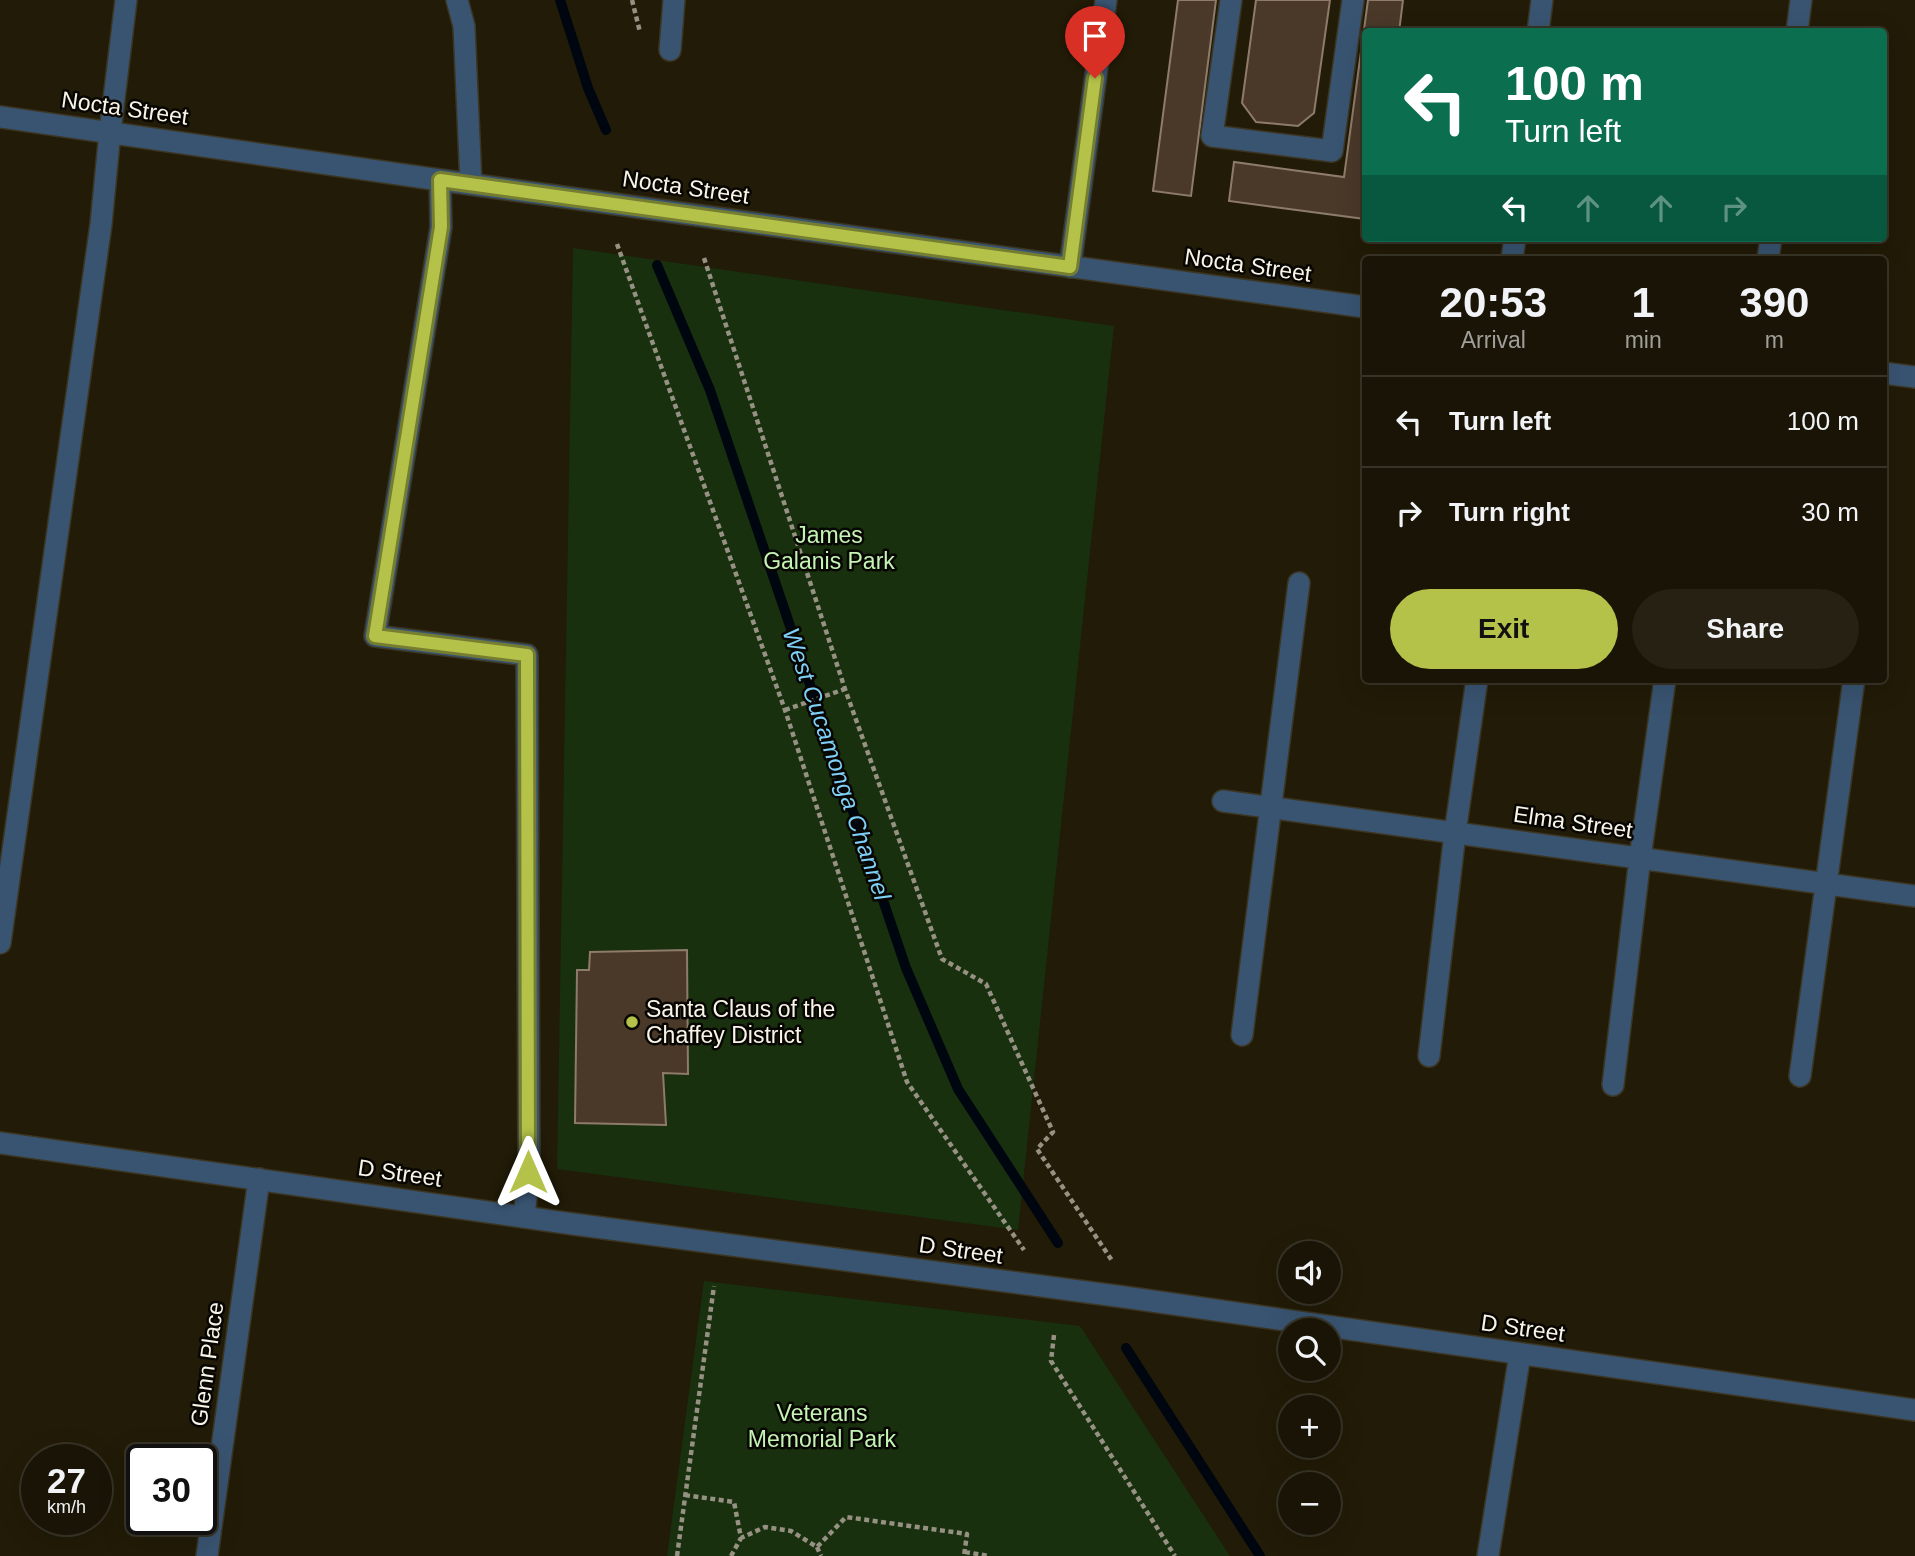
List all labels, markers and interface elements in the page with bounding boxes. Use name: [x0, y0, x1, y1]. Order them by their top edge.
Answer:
pin: [1065, 6, 1125, 78]
icon: arrive: [1076, 17, 1114, 55]
icon: left: [1390, 56, 1481, 147]
text: 100 m: [1505, 56, 1644, 110]
street label: Nocta Street: [60, 86, 191, 130]
text: Turn left: [1505, 113, 1621, 149]
street label: Nocta Street: [621, 165, 752, 209]
icon: left: [1496, 189, 1534, 227]
icon: ahead: [1569, 189, 1607, 227]
icon: ahead: [1642, 189, 1680, 227]
icon: right: [1715, 189, 1753, 227]
street label: Nocta Street: [1183, 243, 1314, 287]
text: 20:53: [1440, 279, 1547, 326]
text: 1: [1631, 279, 1655, 326]
text: 390: [1739, 279, 1809, 326]
text: Arrival: [1461, 327, 1526, 353]
text: min: [1625, 327, 1662, 353]
text: m: [1765, 327, 1784, 353]
icon: left: [1390, 403, 1428, 441]
text: Turn left: [1449, 406, 1551, 436]
text: 100 m: [1787, 406, 1859, 436]
icon: right: [1390, 494, 1428, 532]
text: Turn right: [1449, 497, 1570, 527]
text: 30 m: [1801, 497, 1859, 527]
park label: James Galanis Park: [763, 522, 895, 574]
button: Exit: [1390, 589, 1618, 669]
button: Share: [1632, 589, 1859, 669]
water label: West Cucamonga Channel: [778, 624, 897, 904]
street label: Elma Street: [1512, 801, 1635, 843]
place label: Santa Claus of the Chaffey District: [646, 996, 835, 1048]
marker: Santa Claus of the Chaffey District: [624, 1014, 640, 1030]
position arrow: [491, 1135, 565, 1209]
street label: D Street: [356, 1154, 444, 1192]
street label: D Street: [917, 1231, 1005, 1269]
map controls: [1278, 1241, 1341, 1535]
button: sound: [1278, 1241, 1341, 1304]
street label: Glenn Place: [185, 1300, 229, 1428]
street label: D Street: [1479, 1309, 1567, 1347]
button: search: [1278, 1318, 1341, 1381]
button: +: [1278, 1395, 1341, 1458]
park label: Veterans Memorial Park: [748, 1400, 897, 1452]
speed limit sign: 30: [126, 1444, 217, 1535]
text: 27: [47, 1461, 86, 1500]
button: −: [1278, 1472, 1341, 1535]
text: km/h: [47, 1497, 86, 1517]

